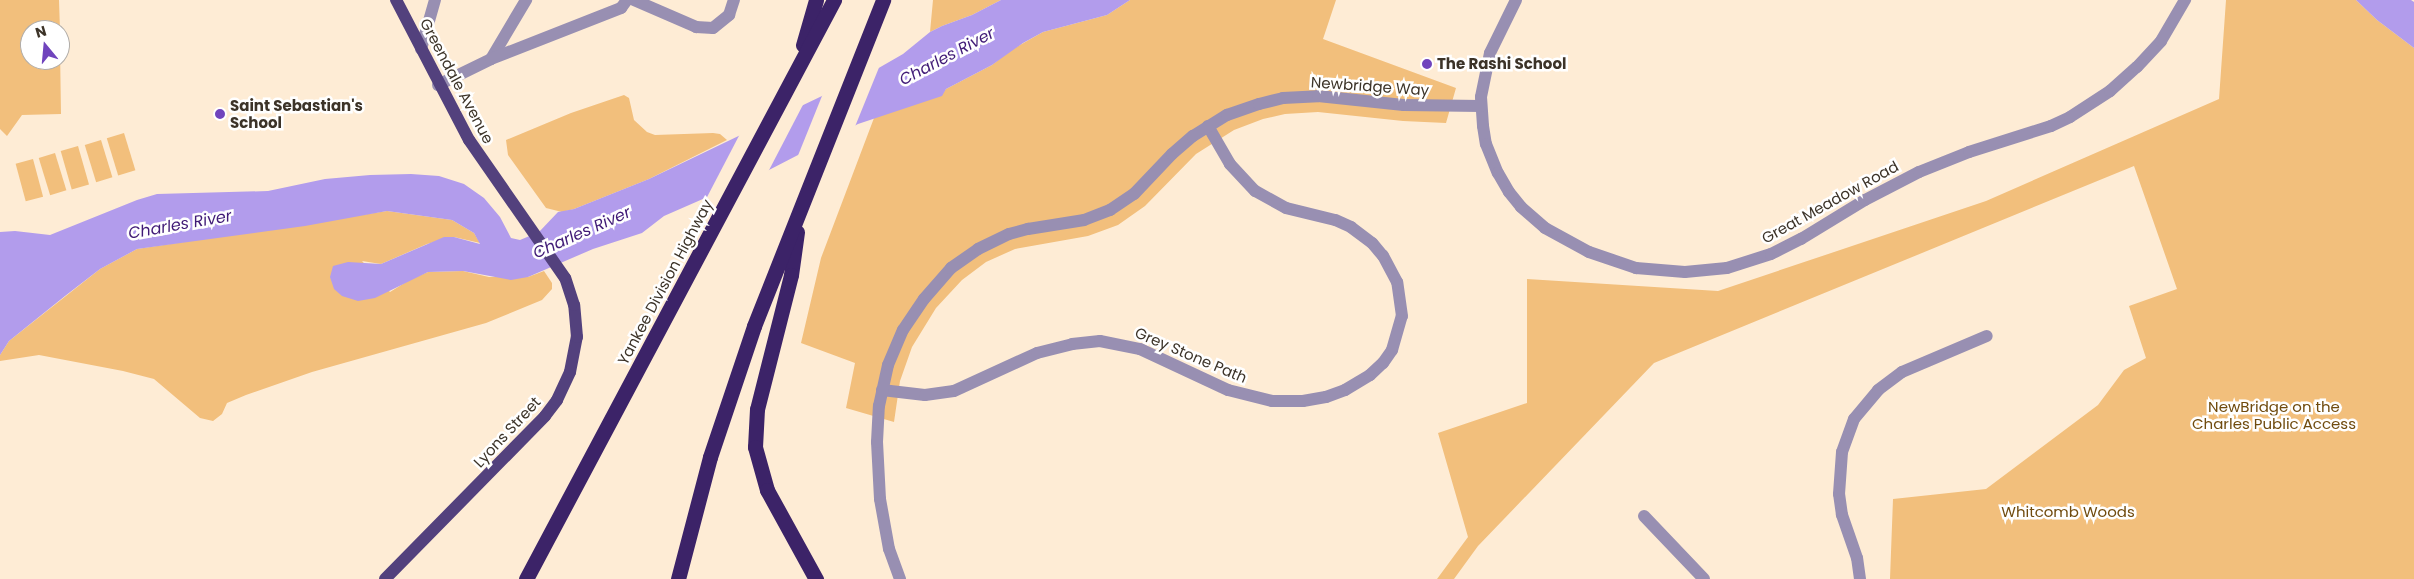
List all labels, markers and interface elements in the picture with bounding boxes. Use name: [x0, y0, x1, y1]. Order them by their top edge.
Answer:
street label: Greendale Avenue: [416, 15, 498, 147]
north arrow: [20, 20, 70, 70]
text: N: [33, 21, 49, 43]
water label: Charles River: [896, 24, 998, 90]
place label: The Rashi School: [1437, 55, 1566, 73]
marker: The Rashi School: [1421, 58, 1433, 70]
street label: Newbridge Way: [1310, 73, 1430, 99]
place label: Saint Sebastian's School: [230, 96, 363, 131]
marker: Saint Sebastian's School: [214, 108, 226, 120]
street label: Great Meadow Road: [1758, 157, 1902, 247]
street label: Yankee Division Highway: [614, 196, 716, 368]
water label: Charles River: [530, 203, 634, 263]
water label: Charles River: [127, 206, 233, 244]
street label: Grey Stone Path: [1132, 323, 1250, 387]
street label: Lyons Street: [470, 393, 544, 471]
park label: NewBridge on the Charles Public Access: [2192, 397, 2356, 432]
park label: Whitcomb Woods: [2001, 503, 2135, 521]

